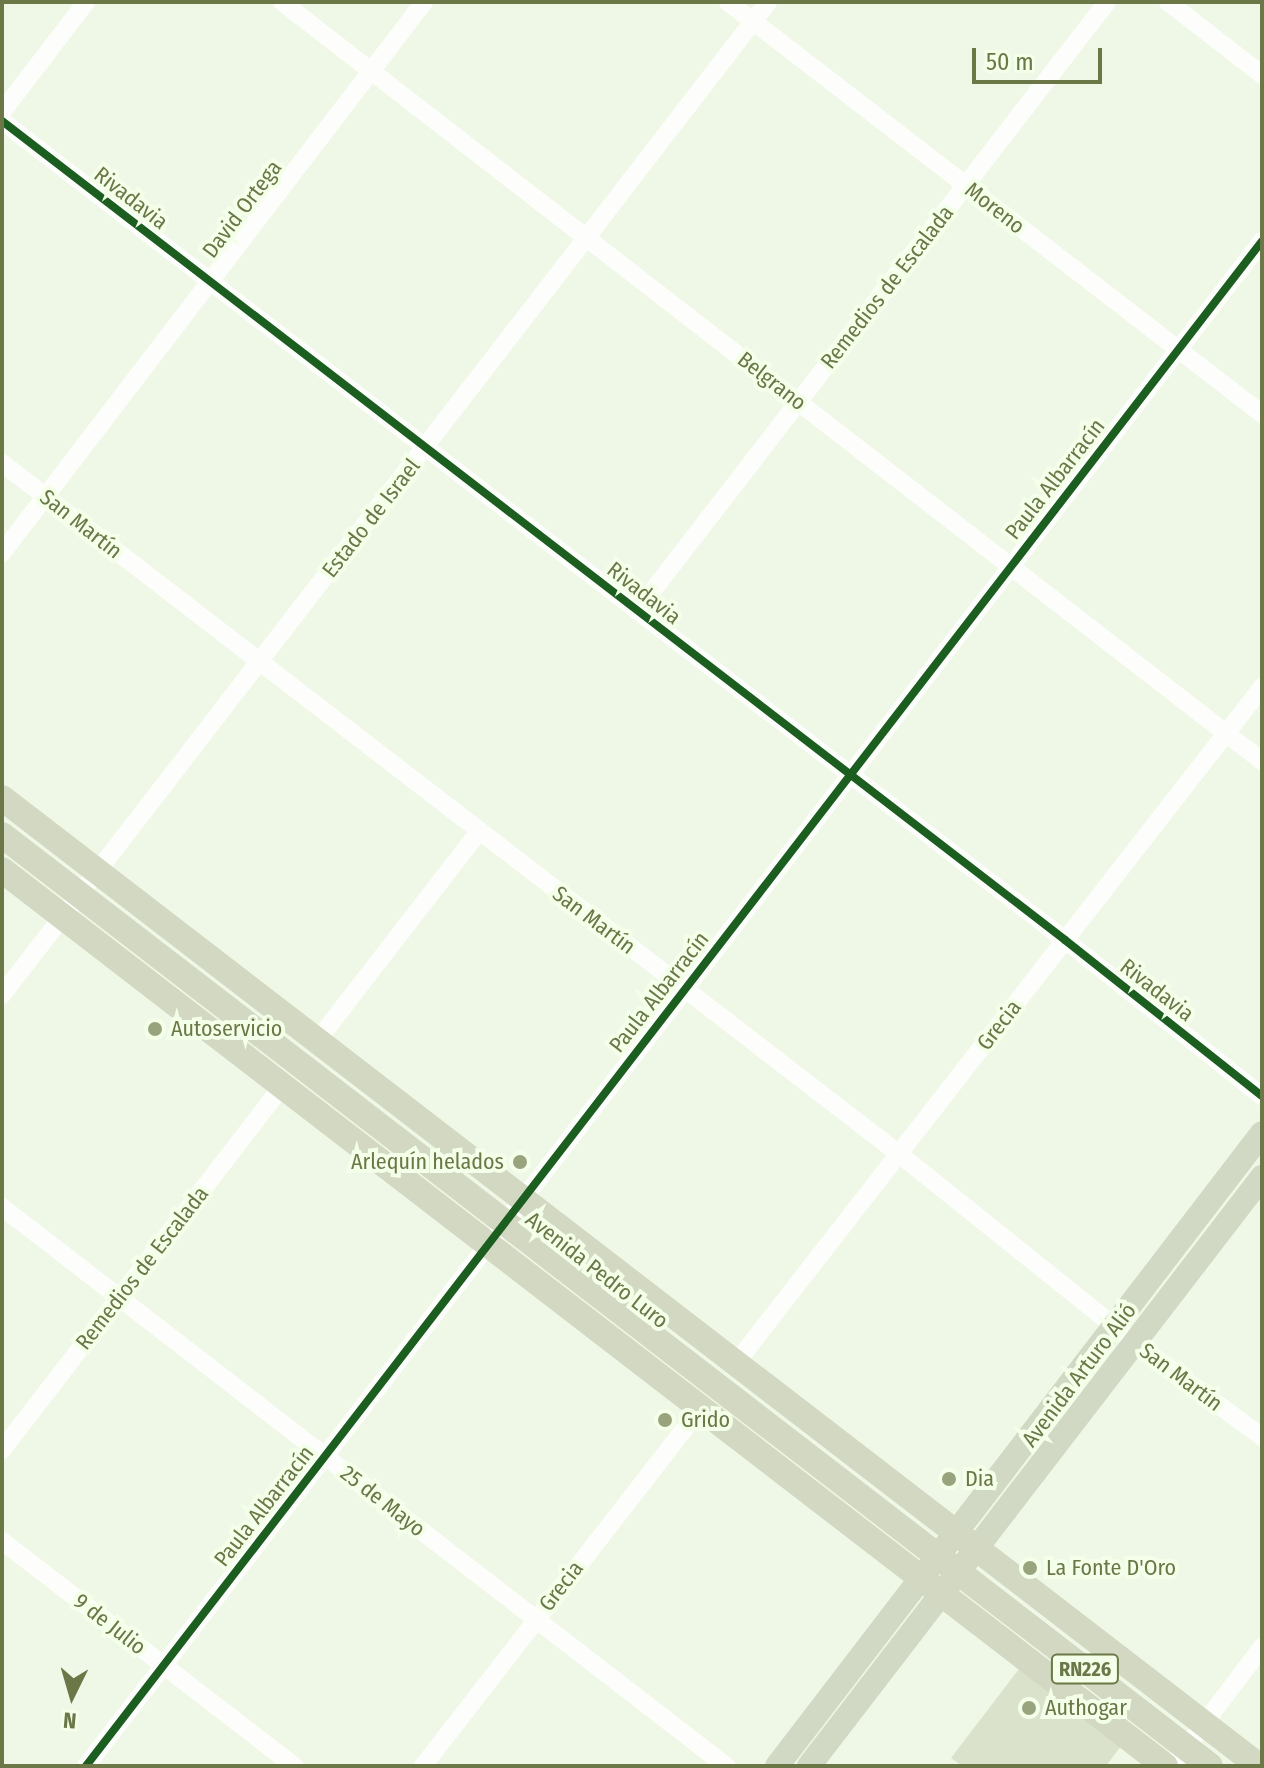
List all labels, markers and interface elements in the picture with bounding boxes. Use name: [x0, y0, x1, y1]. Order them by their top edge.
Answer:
scale bar: [976, 32, 1106, 82]
text: 50 m: [986, 48, 1034, 76]
street label: David Ortega: [197, 155, 287, 263]
street label: Rivadavia: [89, 161, 173, 235]
street label: Moreno: [960, 177, 1030, 239]
street label: Remedios de Escalada: [815, 200, 959, 374]
street label: Belgrano: [732, 346, 812, 416]
street label: Paula Albarracín: [1000, 413, 1110, 545]
street label: Estado de Israel: [316, 453, 426, 583]
street label: San Martín: [35, 484, 127, 564]
street label: Rivadavia: [602, 556, 686, 630]
street label: San Martín: [547, 880, 641, 960]
street label: Paula Albarracín: [604, 926, 714, 1058]
street label: Rivadavia: [1115, 953, 1199, 1027]
street label: Grecia: [971, 995, 1027, 1055]
place label: Autoservicio: [171, 1016, 282, 1042]
marker: Autoservicio: [146, 1020, 164, 1038]
place label: Arlequín helados: [351, 1149, 504, 1175]
marker: Arlequín helados: [511, 1153, 529, 1171]
street label: Remedios de Escalada: [70, 1181, 214, 1355]
street label: Avenida Pedro Luro: [520, 1206, 674, 1334]
street label: Avenida Arturo Alió: [1016, 1298, 1142, 1452]
street label: San Martín: [1134, 1337, 1228, 1417]
place label: Grido: [681, 1407, 730, 1433]
marker: Grido: [656, 1411, 674, 1429]
street label: Paula Albarracín: [209, 1440, 319, 1572]
street label: 25 de Mayo: [335, 1460, 431, 1542]
place label: Dia: [965, 1466, 994, 1492]
marker: Dia: [940, 1470, 958, 1488]
place label: La Fonte D'Oro: [1046, 1555, 1176, 1581]
street label: Grecia: [533, 1556, 589, 1616]
marker: La Fonte D'Oro: [1021, 1559, 1039, 1577]
street label: 9 de Julio: [69, 1588, 151, 1660]
road number: RN226: [1049, 1653, 1121, 1685]
north arrow: [32, 1656, 112, 1736]
place label: Authogar: [1045, 1695, 1127, 1721]
marker: Authogar: [1020, 1699, 1038, 1717]
text: N: [62, 1706, 78, 1734]

